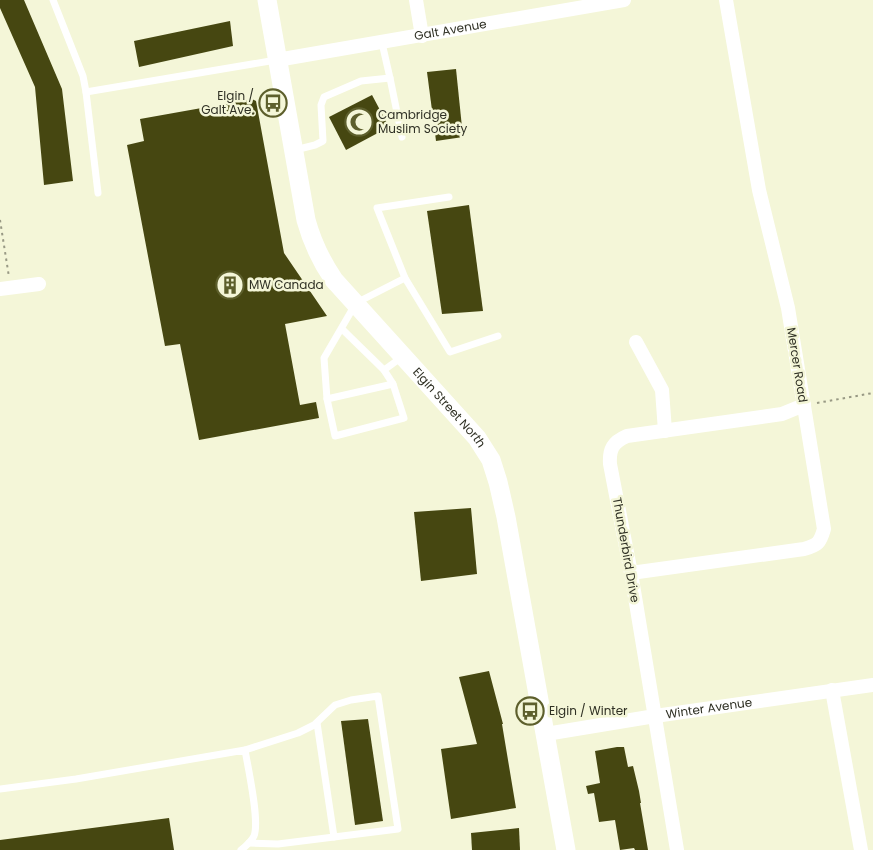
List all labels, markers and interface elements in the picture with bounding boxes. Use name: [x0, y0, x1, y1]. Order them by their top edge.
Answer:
street label: Galt Avenue: [413, 15, 488, 44]
place label: Elgin / Galt Ave.: [201, 87, 254, 118]
bus stop icon: Elgin / Galt Ave.: [258, 88, 288, 118]
place label: Cambridge Muslim Society: [378, 106, 468, 137]
mosque icon: Cambridge Muslim Society: [344, 107, 374, 137]
building icon: MW Canada: [215, 270, 245, 300]
place label: MW Canada: [249, 276, 324, 293]
street label: Mercer Road: [783, 326, 812, 404]
street label: Elgin Street North: [409, 364, 490, 451]
street label: Thunderbird Drive: [609, 496, 644, 604]
street label: Winter Avenue: [665, 693, 753, 722]
bus stop icon: Elgin / Winter: [515, 696, 545, 726]
place label: Elgin / Winter: [549, 702, 628, 719]

